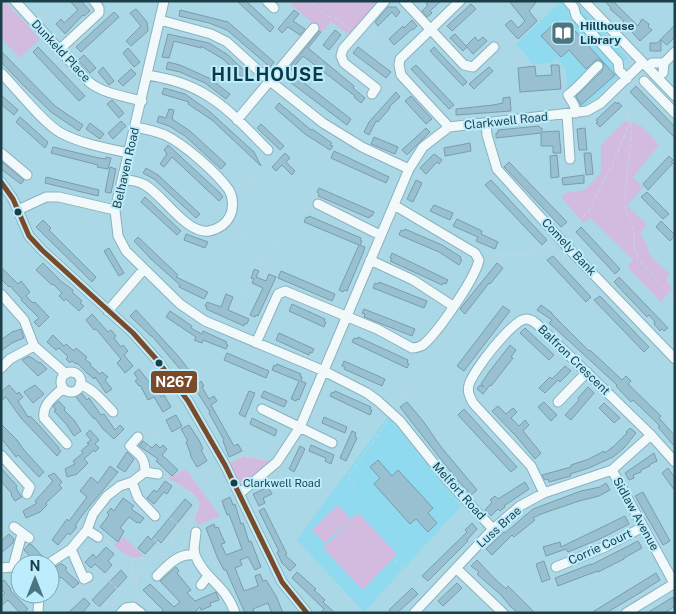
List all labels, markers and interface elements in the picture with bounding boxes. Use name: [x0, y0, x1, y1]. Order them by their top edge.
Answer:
street label: Dunkeld Place: [29, 17, 94, 85]
place label: Hillhouse Library: [580, 19, 635, 47]
library icon: Hillhouse Library: [550, 20, 576, 46]
district label: HILLHOUSE: [211, 64, 325, 85]
street label: Clarkwell Road: [463, 110, 549, 132]
street label: Belhaven Road: [110, 126, 142, 210]
unlabelled marker: [13, 207, 23, 217]
street label: Comely Bank: [539, 215, 599, 279]
street label: Balfron Crescent: [535, 322, 613, 398]
unlabelled marker: [154, 358, 164, 368]
line badge: N267: [150, 370, 198, 394]
text: N267: [155, 374, 193, 390]
street label: Melfort Road: [429, 459, 489, 523]
street label: Sidlaw Avenue: [610, 475, 662, 553]
place label: Clarkwell Road: [243, 477, 321, 489]
marker: Clarkwell Road: [229, 478, 239, 488]
street label: Luss Brae: [474, 503, 524, 551]
street label: Corrie Court: [566, 526, 634, 568]
north arrow: [10, 554, 60, 604]
text: N: [30, 558, 40, 574]

